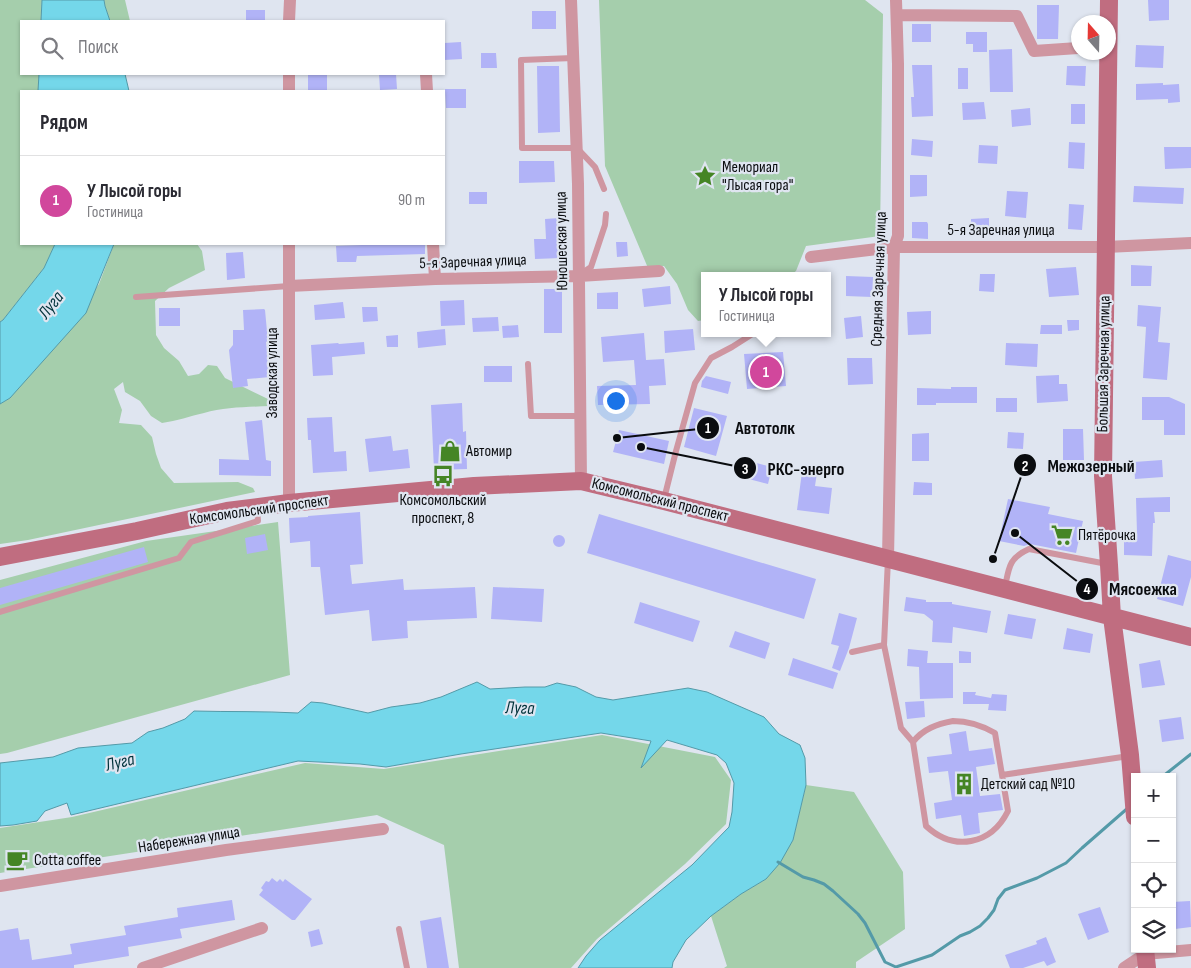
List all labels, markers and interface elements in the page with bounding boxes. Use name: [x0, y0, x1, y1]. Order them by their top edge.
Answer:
north arrow: [1071, 15, 1116, 60]
search box: [20, 20, 445, 75]
icon: search: [38, 34, 66, 62]
text: Поиск: [78, 36, 118, 59]
text: Рядом: [40, 110, 88, 135]
place label: Мемориал "Лысая гора": [722, 158, 793, 195]
place icon: Мемориал "Лысая гора": [692, 163, 718, 189]
text: У Лысой горы: [87, 180, 182, 203]
text: 1: [53, 191, 59, 210]
text: 90 m: [398, 191, 425, 210]
street label: Юношеская улица: [552, 191, 572, 291]
text: Гостиница: [87, 203, 143, 222]
street label: Средняя Заречная улица: [867, 211, 891, 347]
street label: 5-я Заречная улица: [947, 221, 1055, 240]
street label: 5-я Заречная улица: [419, 251, 527, 273]
popup: [701, 272, 831, 337]
text: У Лысой горы: [719, 284, 813, 307]
water label: Луга: [33, 287, 69, 324]
street label: Большая Заречная улица: [1093, 295, 1115, 433]
text: Гостиница: [719, 307, 775, 326]
street label: Заводская улица: [263, 327, 282, 419]
pin: 1: [750, 353, 782, 391]
your location: [603, 388, 629, 414]
callout: Автотолк: [695, 411, 811, 444]
text: Автотолк: [734, 418, 795, 439]
text: 1: [705, 419, 711, 438]
shop icon: Автомир: [437, 438, 463, 464]
place label: Автомир: [465, 442, 512, 461]
callout: Межозерный: [1012, 449, 1144, 482]
callout: РКС-энерго: [732, 452, 855, 485]
text: Межозерный: [1047, 456, 1135, 477]
text: 2: [1022, 457, 1028, 476]
text: РКС-энерго: [768, 459, 845, 480]
text: 3: [742, 460, 749, 479]
bus stop icon: Комсомольский проспект, 8: [430, 463, 456, 489]
street label: Комсомольский проспект: [590, 474, 731, 526]
street label: Комсомольский проспект: [188, 491, 330, 529]
place label: Комсомольский проспект, 8: [400, 491, 486, 528]
supermarket icon: Пятёрочка: [1049, 522, 1075, 548]
place label: Пятёрочка: [1078, 526, 1136, 545]
callout: Мясоежка: [1074, 572, 1187, 605]
text: Мясоежка: [1109, 579, 1177, 600]
text: 4: [1084, 580, 1091, 599]
water label: Луга: [504, 697, 536, 719]
water label: Луга: [102, 748, 137, 776]
building icon: Детский сад №10: [951, 771, 977, 797]
map controls: [1131, 773, 1176, 953]
button: +: [1131, 773, 1176, 818]
place label: Детский сад №10: [981, 775, 1075, 794]
button: −: [1131, 818, 1176, 863]
street label: Набережная улица: [137, 823, 241, 857]
cafe icon: Cotta coffee: [4, 847, 30, 873]
place label: Cotta coffee: [34, 851, 101, 870]
button: locate: [1131, 863, 1176, 908]
button: layers: [1131, 908, 1176, 953]

